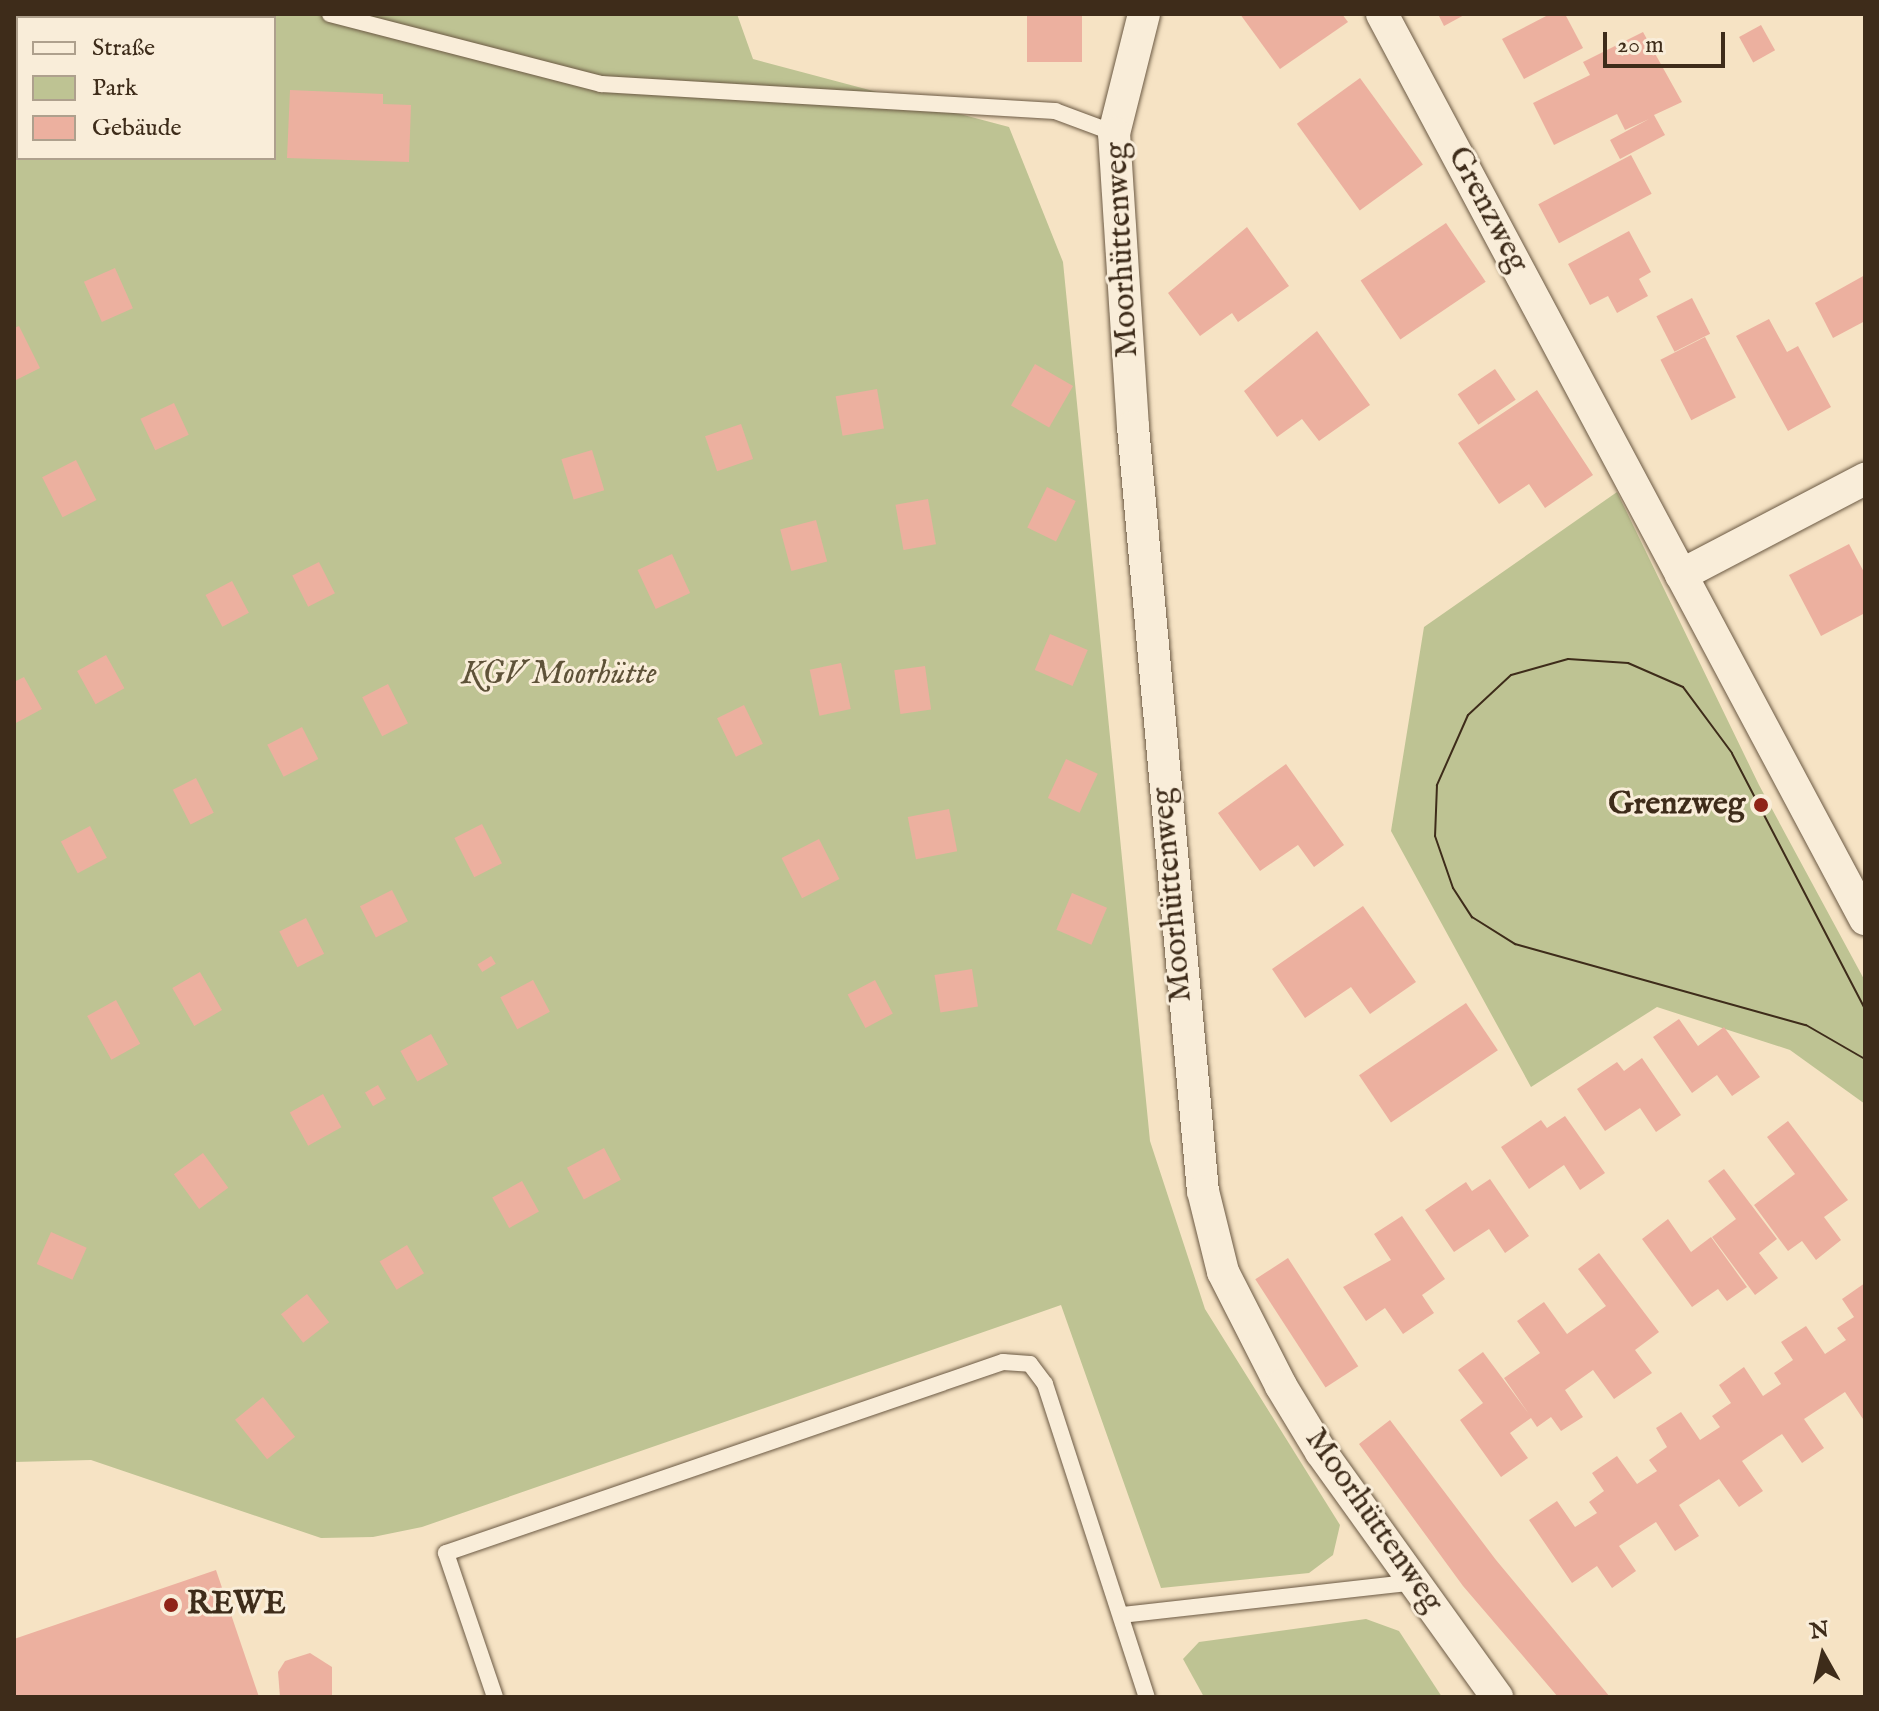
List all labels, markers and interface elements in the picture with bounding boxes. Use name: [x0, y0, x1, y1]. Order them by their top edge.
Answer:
legend: [16, 16, 276, 160]
scale bar: [1607, 16, 1729, 66]
text: 20 m: [1617, 30, 1664, 61]
text: Straße: [92, 33, 155, 64]
text: Park: [92, 73, 138, 104]
text: Gebäude: [92, 113, 182, 144]
street label: Moorhüttenweg: [1098, 141, 1148, 359]
street label: Grenzweg: [1438, 141, 1536, 279]
park label: KGV Moorhütte: [461, 656, 657, 694]
street label: Moorhüttenweg: [1144, 786, 1202, 1004]
place label: Grenzweg: [1608, 786, 1745, 824]
marker: Grenzweg: [1752, 796, 1770, 814]
street label: Moorhüttenweg: [1295, 1422, 1451, 1620]
place label: REWE: [187, 1586, 286, 1624]
marker: REWE: [162, 1596, 180, 1614]
north arrow: [1783, 1615, 1863, 1695]
text: N: [1808, 1616, 1831, 1646]

